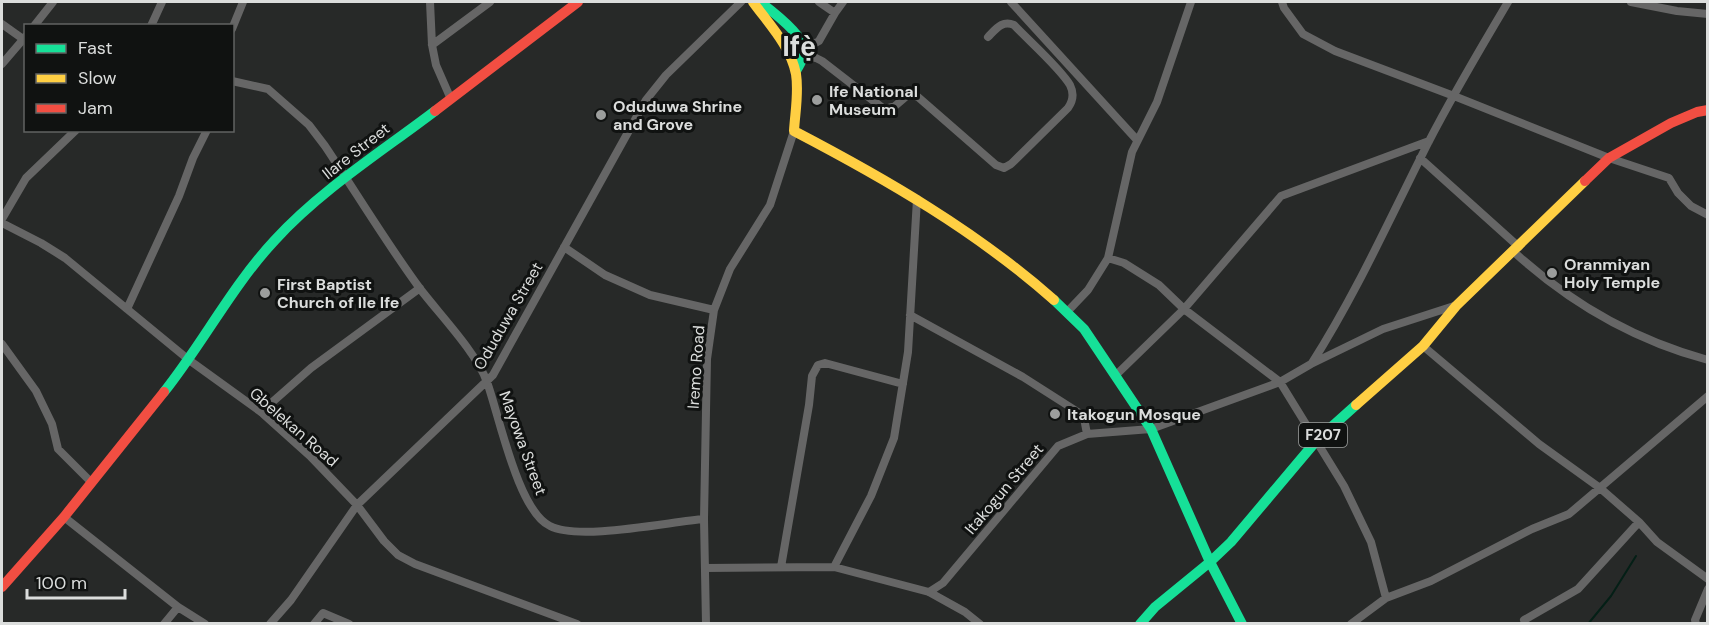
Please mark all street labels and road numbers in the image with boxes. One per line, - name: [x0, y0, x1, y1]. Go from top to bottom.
- street label: Ilare Street: [318, 118, 394, 184]
- street label: Oduduwa Street: [469, 258, 547, 374]
- street label: Iremo Road: [683, 325, 709, 409]
- street label: Gbelekan Road: [245, 383, 343, 471]
- street label: Mayowa Street: [494, 388, 552, 498]
- road number: F207: [1299, 423, 1347, 447]
- street label: Itakogun Street: [960, 439, 1048, 539]

